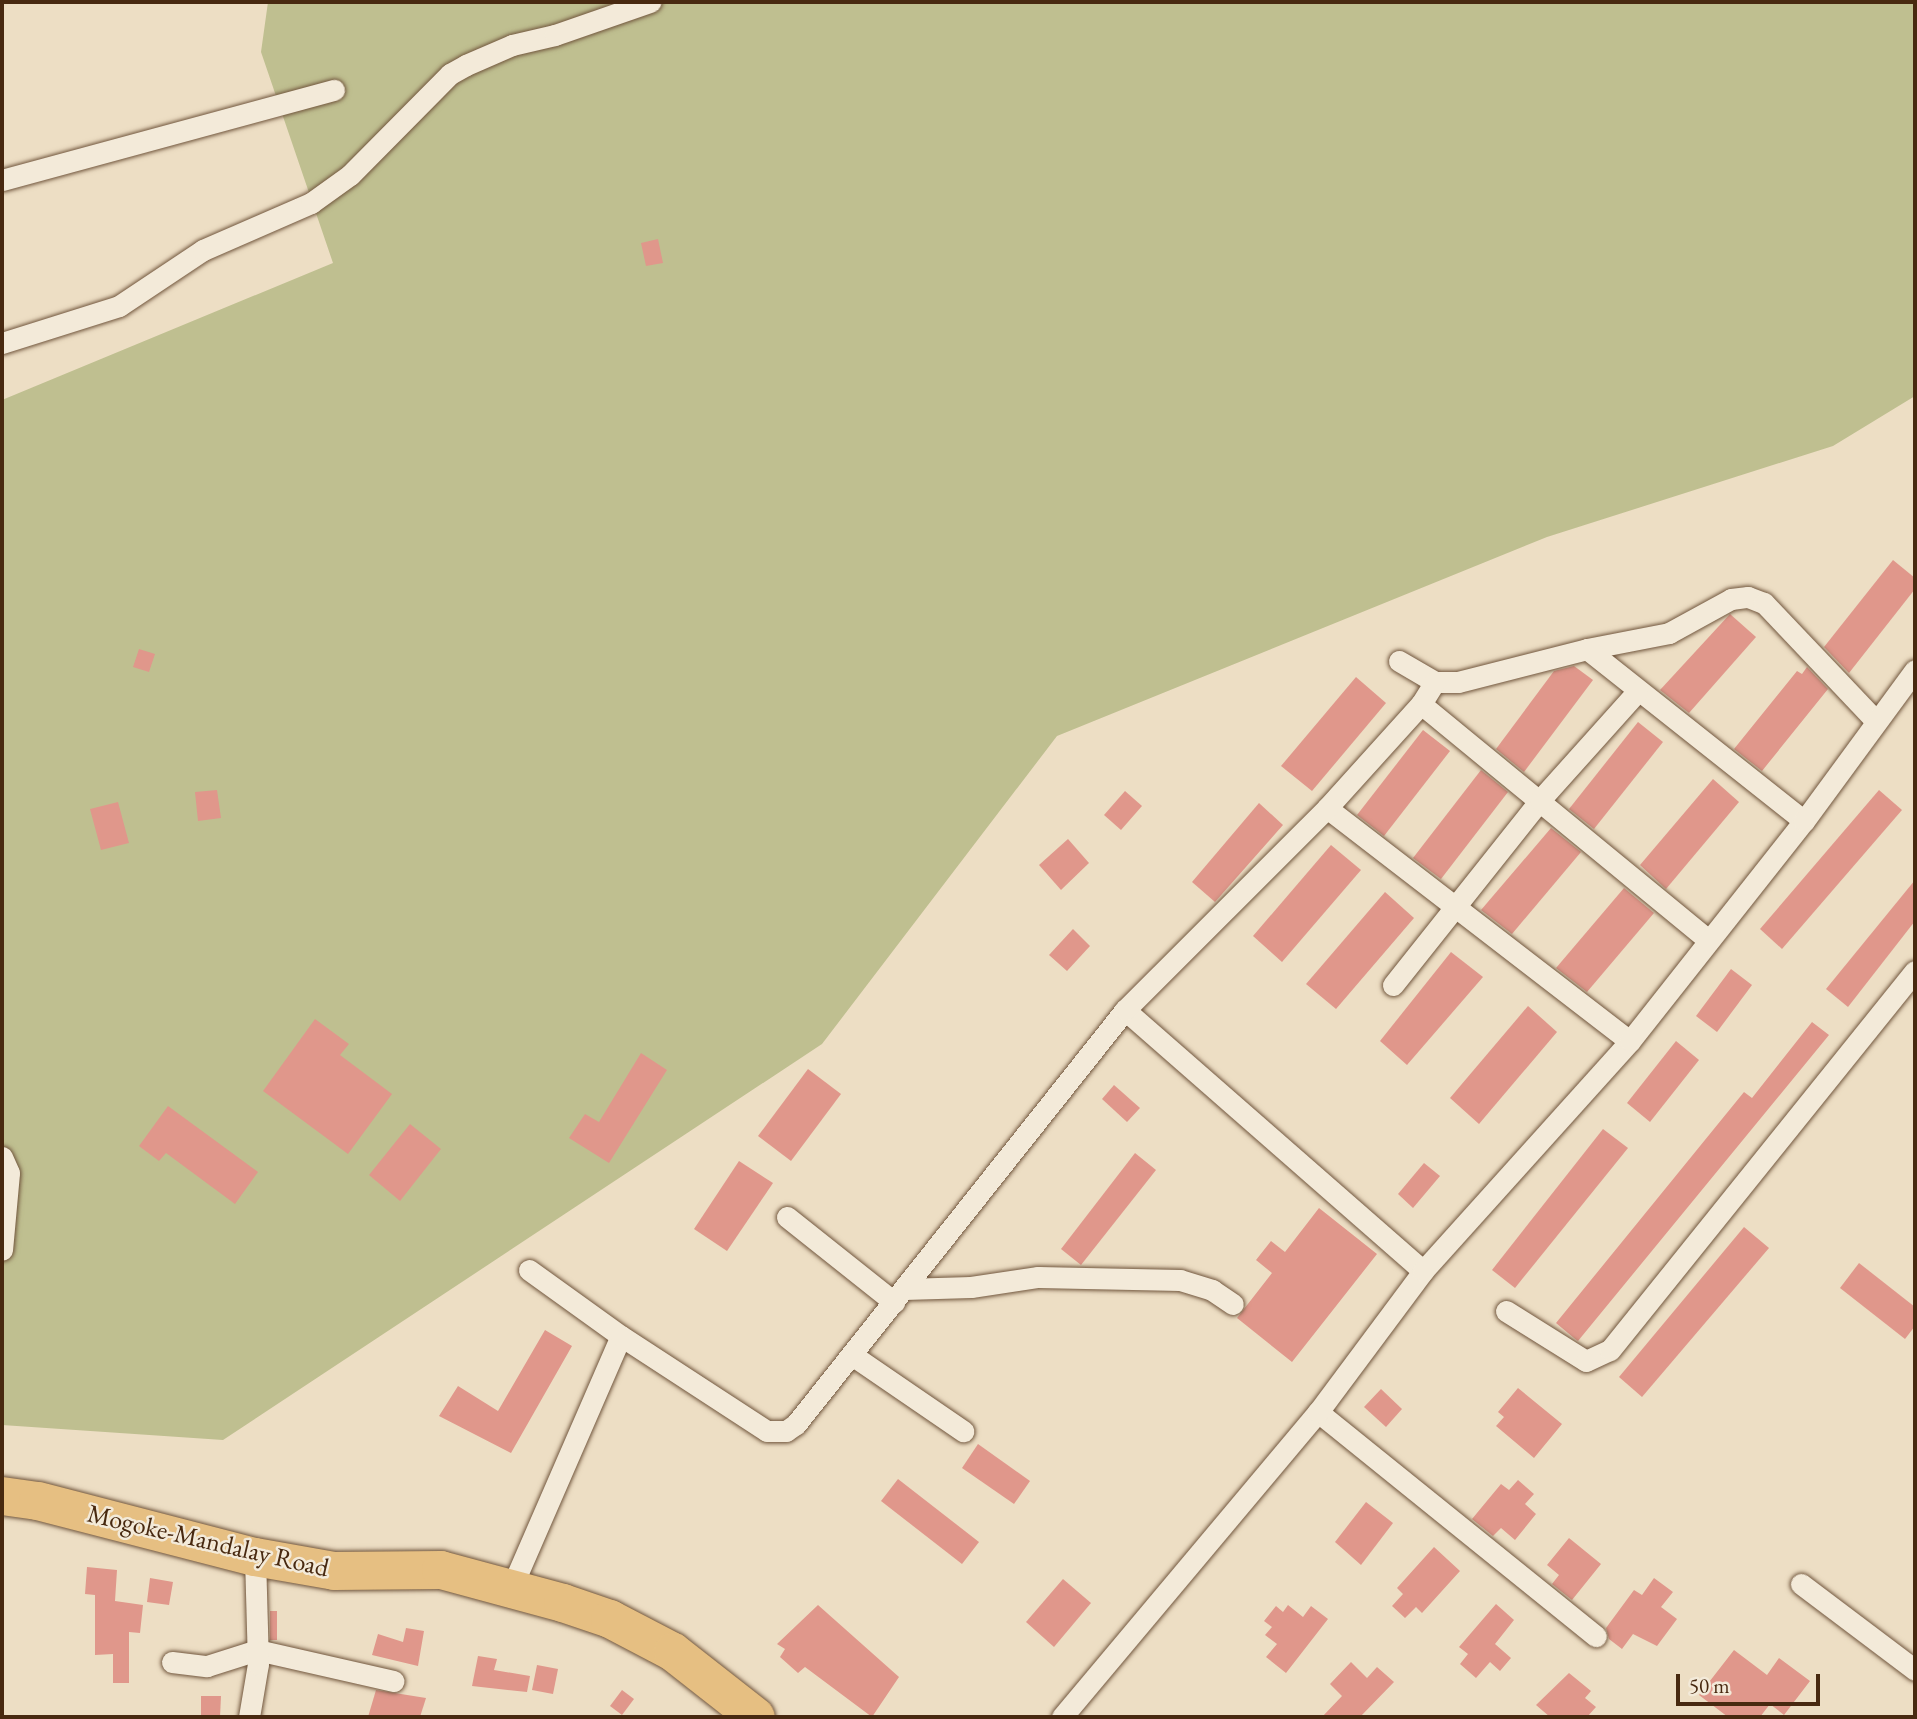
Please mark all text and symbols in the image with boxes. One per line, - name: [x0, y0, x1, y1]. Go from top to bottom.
- street label: Mogoke-Mandalay Road: [84, 1498, 332, 1584]
- scale bar: [1679, 1660, 1822, 1704]
- text: 50 m: [1689, 1672, 1730, 1699]

